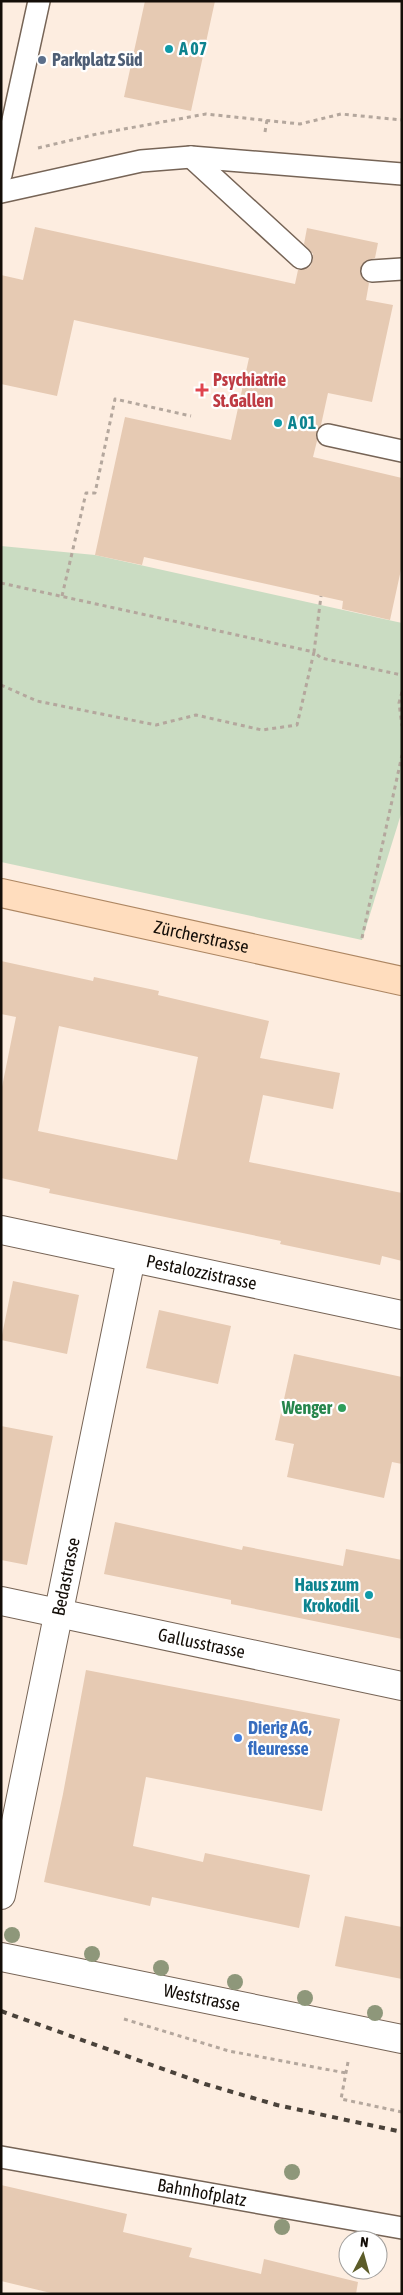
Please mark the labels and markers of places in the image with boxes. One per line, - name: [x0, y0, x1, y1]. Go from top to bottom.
- place label: A 07: [178, 38, 207, 59]
- marker: A 07: [163, 43, 175, 55]
- place label: Parkplatz Süd: [52, 49, 143, 70]
- marker: Parkplatz Süd: [36, 54, 48, 66]
- place label: Psychiatrie St.Gallen: [213, 369, 286, 411]
- marker: Psychiatrie St.Gallen: [195, 383, 209, 397]
- place label: A 01: [287, 412, 316, 433]
- marker: A 01: [272, 417, 284, 429]
- place label: Wenger: [281, 1397, 333, 1418]
- marker: Wenger: [336, 1402, 348, 1414]
- place label: Haus zum Krokodil: [295, 1574, 359, 1616]
- marker: Haus zum Krokodil: [363, 1589, 375, 1601]
- place label: Dierig AG, fleuresse: [247, 1717, 312, 1759]
- marker: Dierig AG, fleuresse: [232, 1732, 244, 1744]

